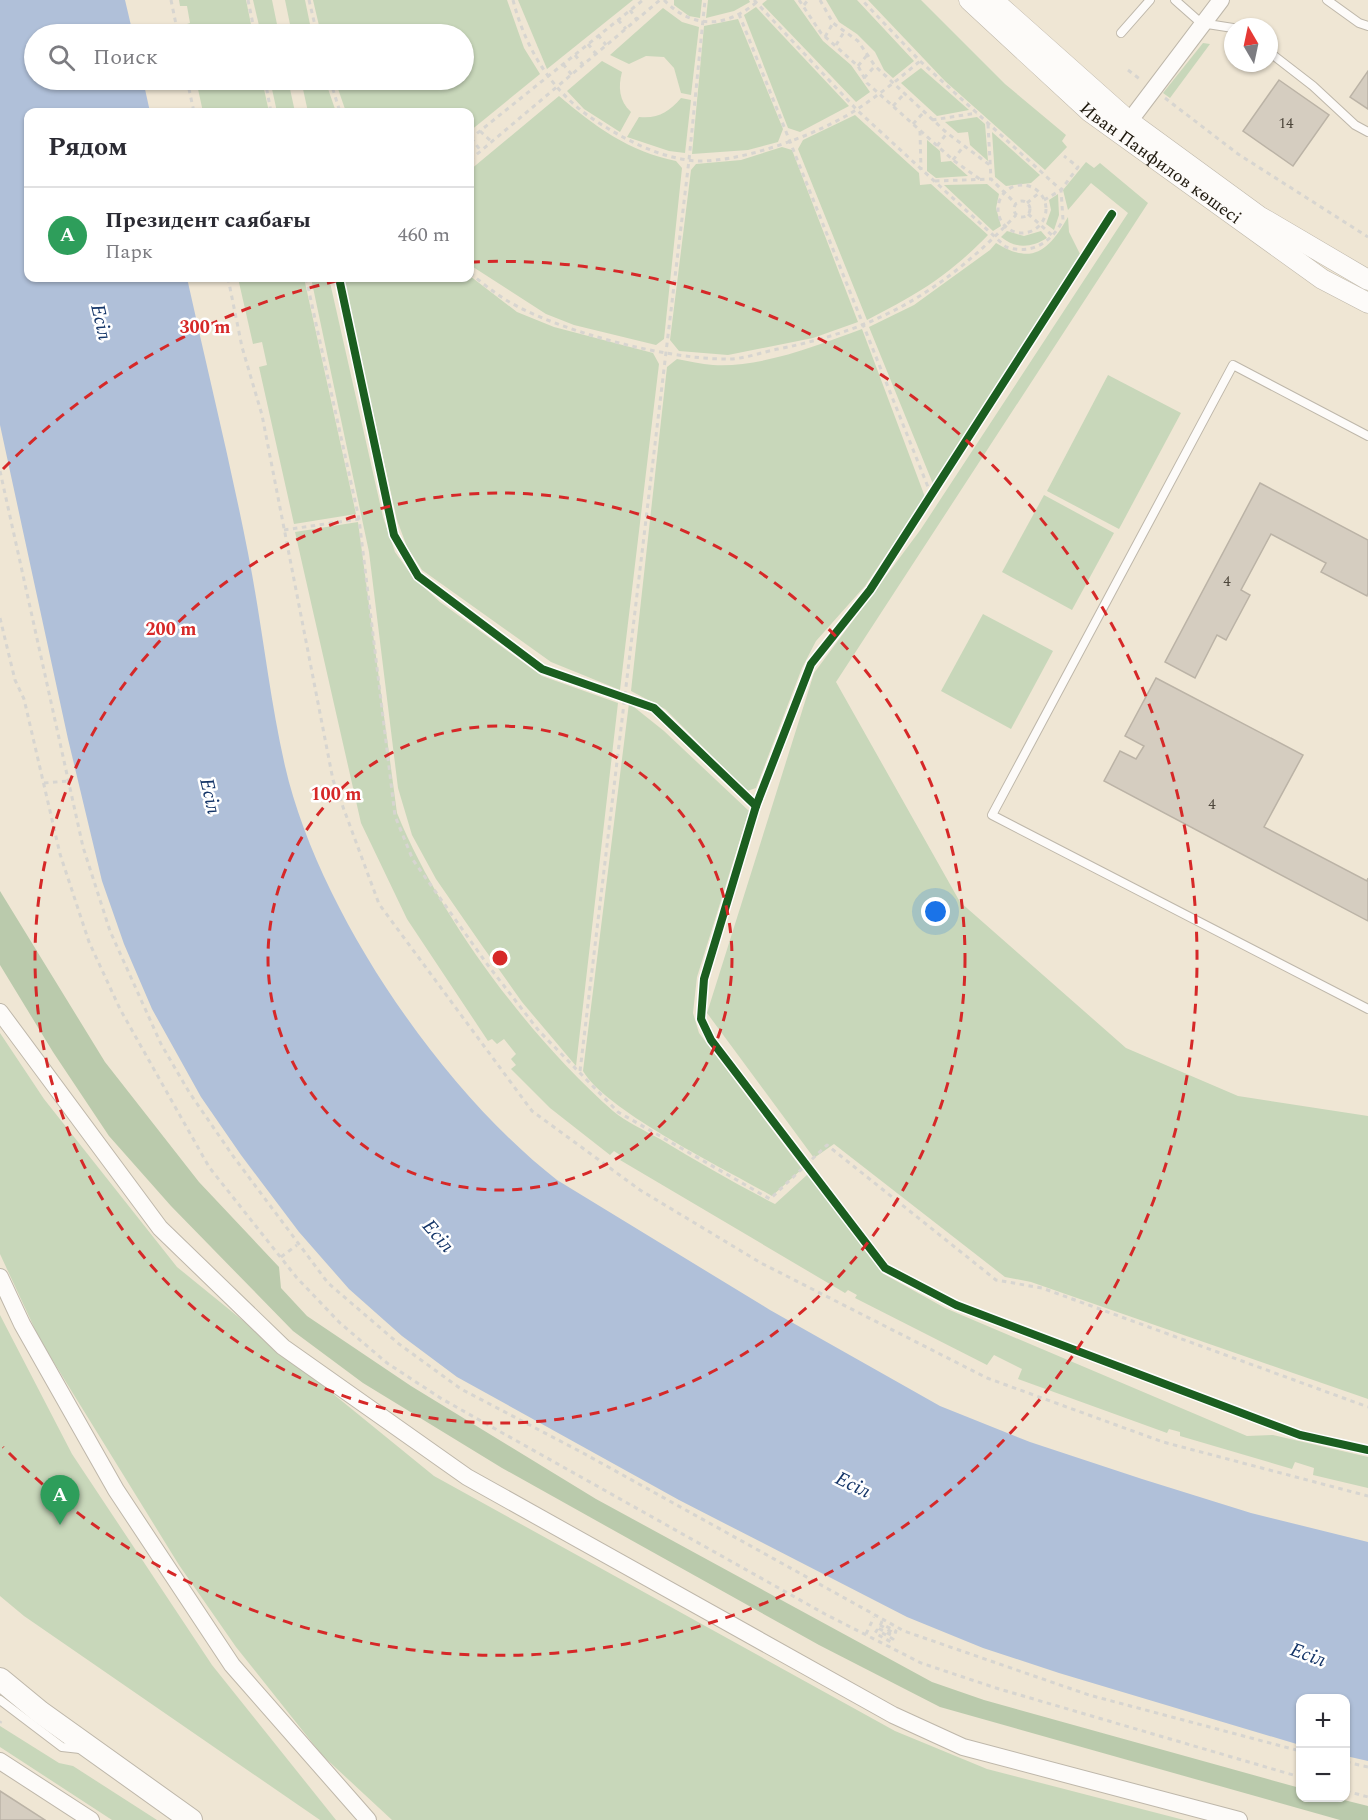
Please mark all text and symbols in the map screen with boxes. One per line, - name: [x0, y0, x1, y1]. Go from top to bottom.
- north arrow: [1224, 18, 1278, 72]
- search box: [24, 24, 474, 90]
- icon: search: [45, 41, 78, 74]
- text: Поиск: [93, 41, 158, 74]
- street label: Иван Панфилов көшесі: [1073, 95, 1248, 231]
- house number: 14: [1278, 112, 1294, 135]
- text: Рядом: [48, 127, 128, 167]
- text: Президент саябағы: [105, 204, 311, 237]
- text: A: [60, 220, 75, 250]
- text: 460 m: [398, 220, 450, 250]
- text: Парк: [105, 237, 153, 267]
- water label: Есіл: [82, 301, 120, 343]
- text: 300 m: [179, 314, 231, 341]
- house number: 4: [1223, 570, 1231, 593]
- text: 200 m: [145, 616, 197, 643]
- water label: Есіл: [191, 775, 229, 817]
- text: 100 m: [310, 781, 362, 808]
- house number: 4: [1208, 793, 1216, 816]
- your location: [921, 897, 950, 926]
- centre of rings: [490, 948, 510, 968]
- water label: Есіл: [415, 1212, 461, 1260]
- water label: Есіл: [830, 1464, 876, 1507]
- pin: A: [40, 1476, 80, 1525]
- water label: Есіл: [1286, 1635, 1330, 1675]
- map controls: [1296, 1694, 1350, 1802]
- button: +: [1296, 1694, 1350, 1748]
- button: −: [1296, 1748, 1350, 1802]

